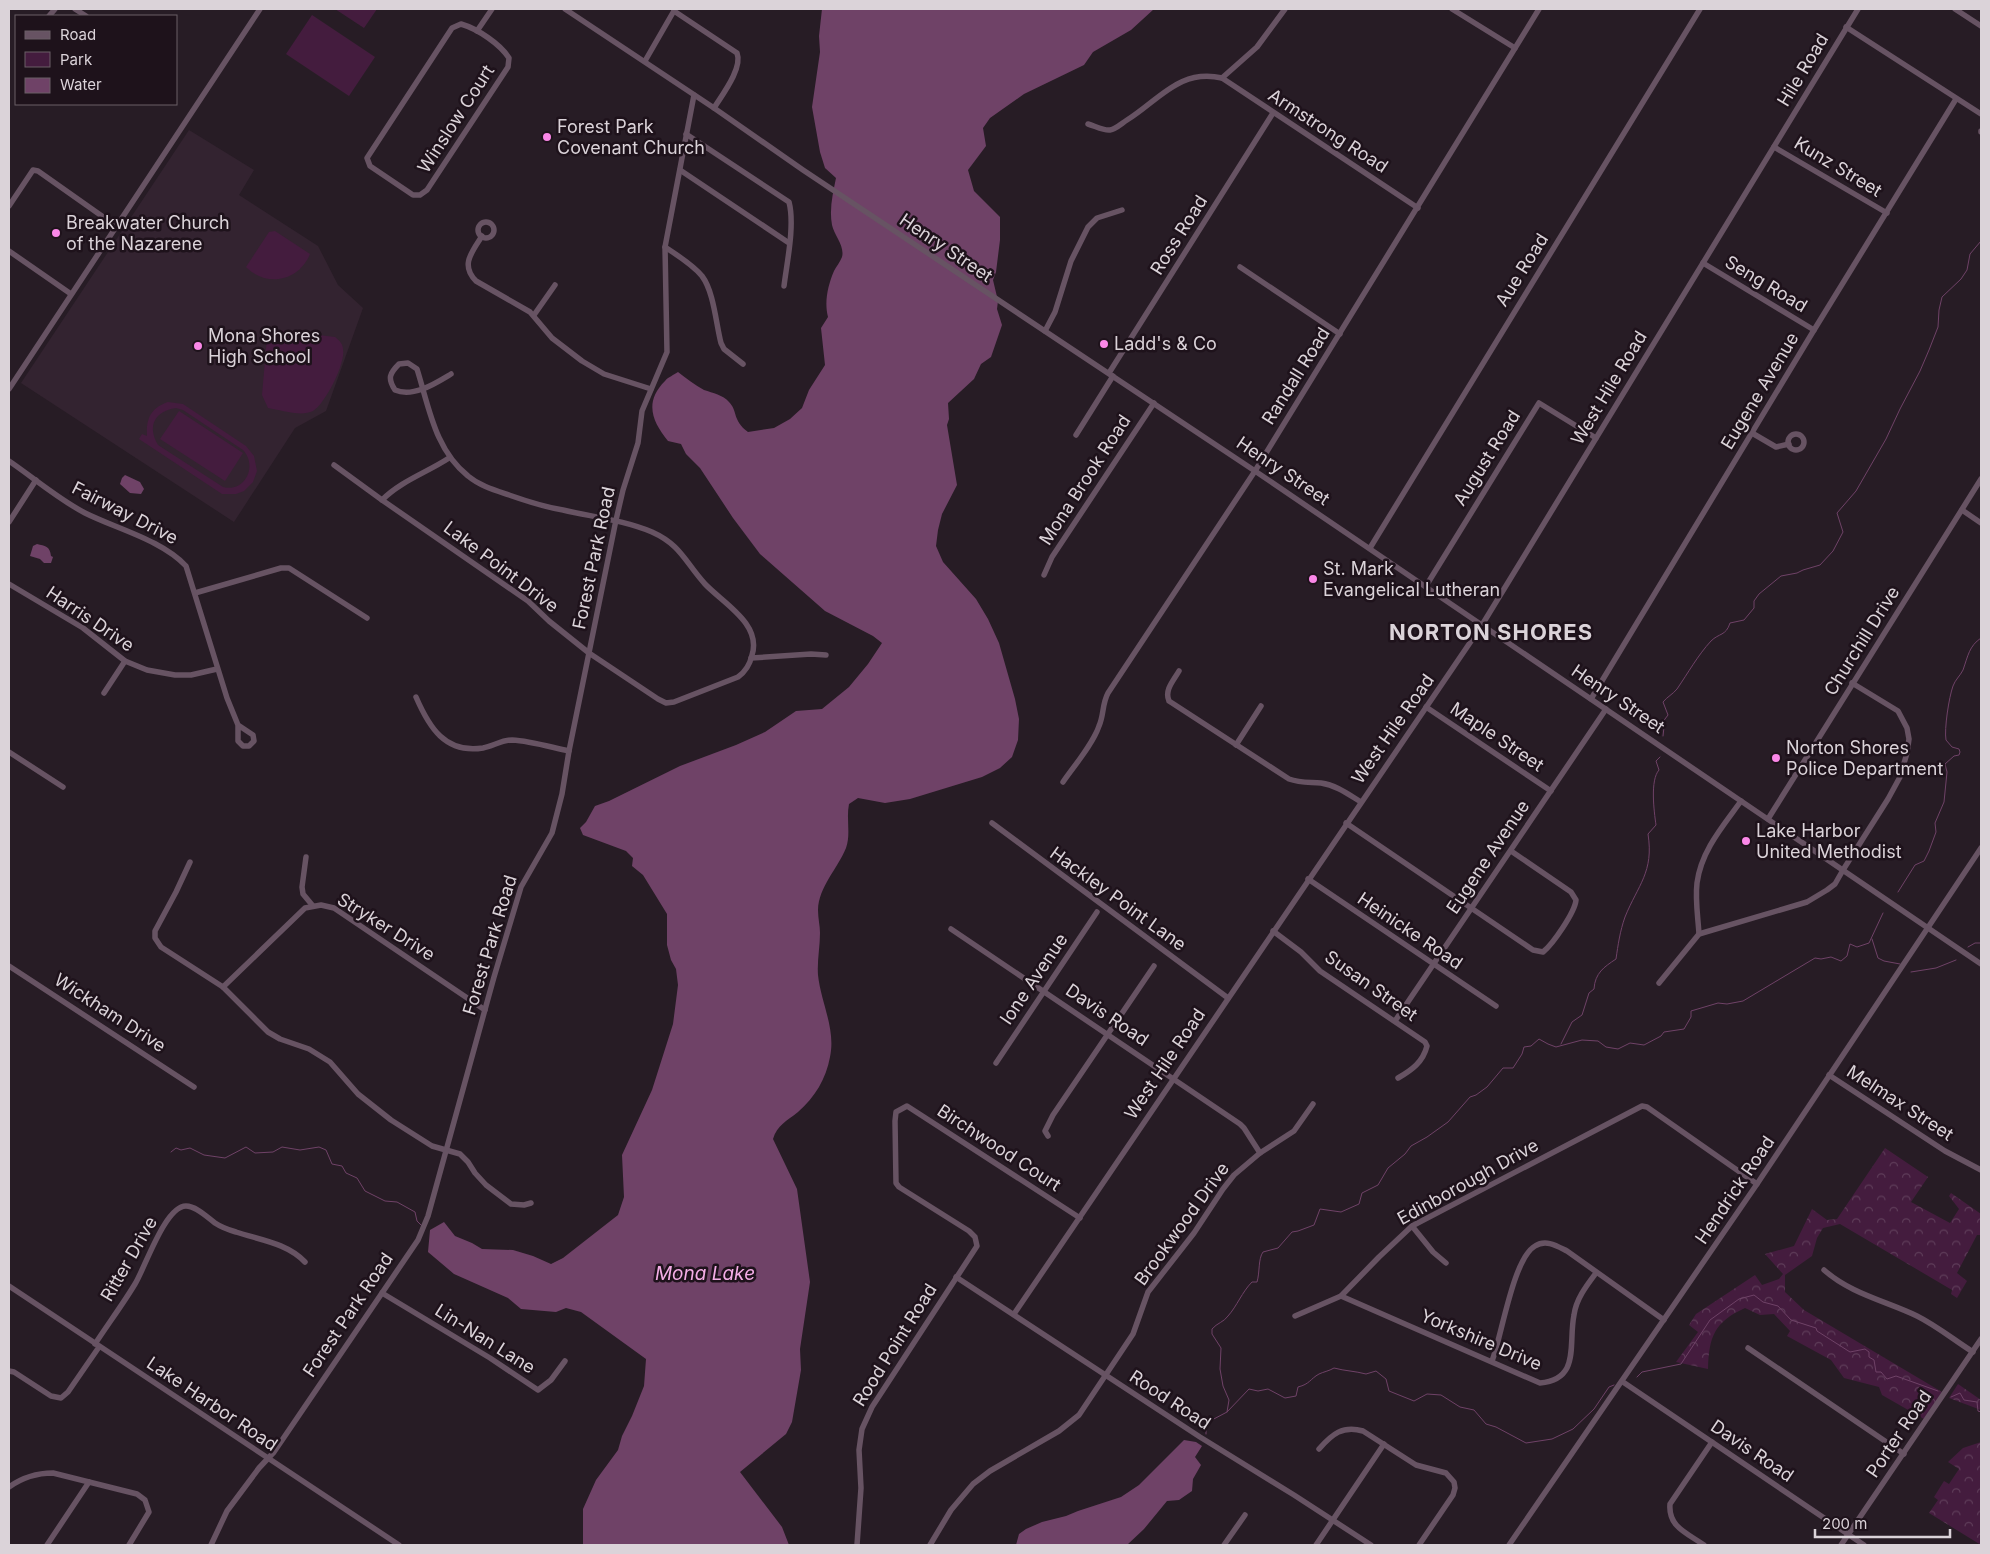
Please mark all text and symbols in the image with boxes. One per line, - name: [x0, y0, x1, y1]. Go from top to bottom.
- legend: [15, 15, 178, 105]
- text: Road: [60, 25, 96, 44]
- street label: Hile Road: [1773, 30, 1832, 110]
- text: Park: [60, 50, 93, 69]
- street label: Winslow Court: [413, 61, 498, 177]
- text: Water: [60, 75, 102, 94]
- street label: Armstrong Road: [1265, 84, 1392, 177]
- place label: Forest Park Covenant Church: [557, 116, 705, 158]
- marker: Forest Park Covenant Church: [541, 131, 553, 143]
- street label: Kunz Street: [1791, 132, 1886, 201]
- street label: Ross Road: [1146, 191, 1211, 278]
- street label: Henry Street: [896, 209, 997, 286]
- place label: Breakwater Church of the Nazarene: [66, 212, 230, 254]
- marker: Breakwater Church of the Nazarene: [50, 227, 62, 239]
- street label: Aue Road: [1491, 229, 1552, 310]
- street label: Seng Road: [1721, 251, 1811, 316]
- street label: Randall Road: [1257, 323, 1334, 428]
- place label: Mona Shores High School: [208, 325, 320, 367]
- street label: West Hile Road: [1566, 327, 1651, 448]
- street label: Eugene Avenue: [1716, 329, 1803, 453]
- place label: Ladd's & Co: [1114, 333, 1217, 354]
- marker: Ladd's & Co: [1098, 338, 1110, 350]
- marker: Mona Shores High School: [192, 340, 204, 352]
- street label: August Road: [1449, 406, 1524, 509]
- street label: Mona Brook Road: [1035, 411, 1135, 549]
- street label: Henry Street: [1233, 432, 1334, 509]
- street label: Fairway Drive: [69, 477, 182, 548]
- street label: Forest Park Road: [568, 485, 619, 631]
- street label: Lake Point Drive: [440, 517, 563, 617]
- place label: St. Mark Evangelical Lutheran: [1323, 558, 1500, 600]
- marker: St. Mark Evangelical Lutheran: [1307, 573, 1319, 585]
- street label: Harris Drive: [42, 582, 138, 656]
- street label: Churchill Drive: [1820, 582, 1904, 699]
- district label: NORTON SHORES: [1389, 619, 1593, 645]
- street label: Henry Street: [1568, 660, 1669, 737]
- street label: West Hile Road: [1347, 670, 1438, 788]
- street label: Maple Street: [1447, 698, 1548, 776]
- place label: Norton Shores Police Department: [1786, 737, 1943, 779]
- marker: Norton Shores Police Department: [1770, 752, 1782, 764]
- street label: Eugene Avenue: [1442, 796, 1533, 917]
- place label: Lake Harbor United Methodist: [1756, 820, 1902, 862]
- marker: Lake Harbor United Methodist: [1740, 835, 1752, 847]
- street label: Hackley Point Lane: [1046, 842, 1190, 955]
- street label: Forest Park Road: [458, 872, 521, 1017]
- street label: Stryker Drive: [334, 888, 439, 965]
- street label: Heinicke Road: [1354, 888, 1467, 973]
- street label: Ione Avenue: [996, 929, 1072, 1028]
- street label: Susan Street: [1321, 946, 1422, 1025]
- street label: Wickham Drive: [51, 969, 170, 1056]
- street label: Davis Road: [1062, 979, 1153, 1050]
- street label: West Hile Road: [1120, 1004, 1209, 1123]
- street label: Melmax Street: [1843, 1060, 1958, 1145]
- street label: Birchwood Court: [934, 1100, 1065, 1195]
- street label: Hendrick Road: [1691, 1132, 1778, 1248]
- street label: Edinborough Drive: [1394, 1134, 1542, 1229]
- street label: Brookwood Drive: [1130, 1158, 1233, 1289]
- street label: Ritter Drive: [96, 1213, 161, 1305]
- street label: Forest Park Road: [298, 1249, 397, 1381]
- water label: Mona Lake: [655, 1262, 755, 1285]
- street label: Rood Point Road: [848, 1280, 941, 1410]
- street label: Lin-Nan Lane: [431, 1299, 539, 1378]
- street label: Yorkshire Drive: [1417, 1305, 1545, 1375]
- street label: Lake Harbor Road: [143, 1352, 282, 1455]
- street label: Rood Road: [1126, 1366, 1215, 1434]
- street label: Porter Road: [1862, 1386, 1935, 1481]
- street label: Davis Road: [1707, 1415, 1798, 1486]
- scale bar: [1815, 1506, 1950, 1538]
- text: 200 m: [1822, 1514, 1867, 1533]

